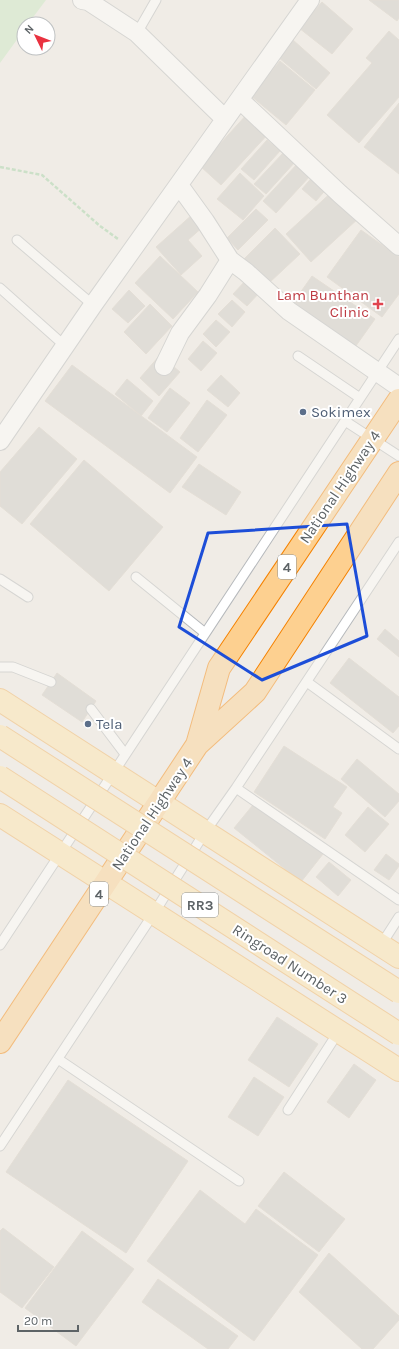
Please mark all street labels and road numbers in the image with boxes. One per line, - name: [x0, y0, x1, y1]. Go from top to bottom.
- street label: National Highway 4: [296, 427, 385, 547]
- road number: 4: [278, 555, 296, 579]
- street label: National Highway 4: [108, 754, 197, 874]
- road number: 4: [90, 882, 108, 906]
- road number: RR3: [182, 893, 218, 917]
- street label: Ringroad Number 3: [229, 920, 351, 1008]

